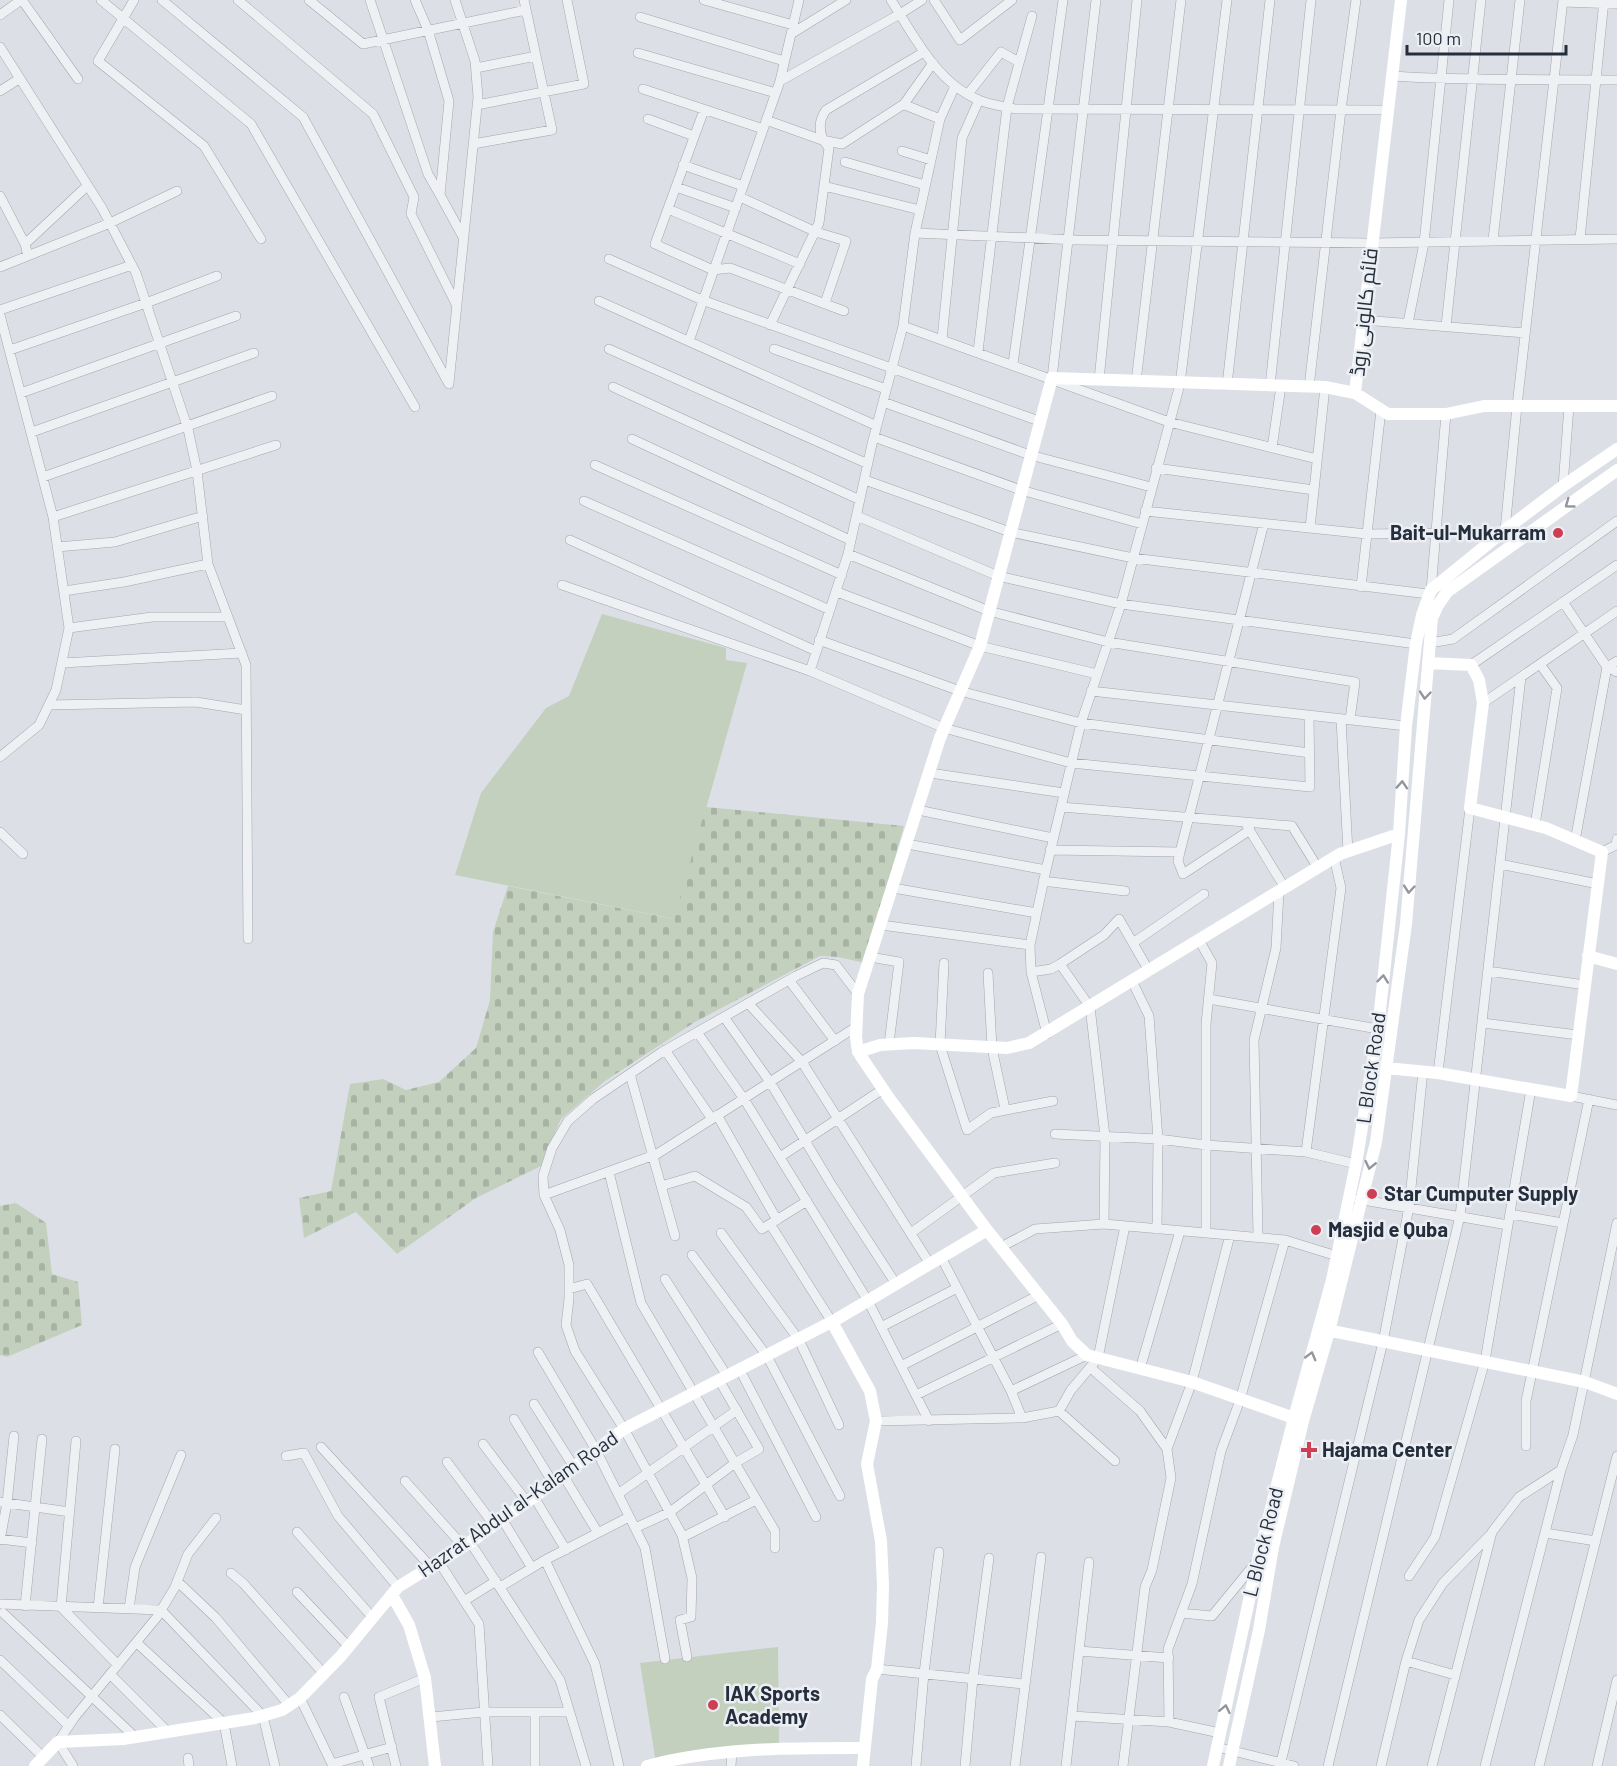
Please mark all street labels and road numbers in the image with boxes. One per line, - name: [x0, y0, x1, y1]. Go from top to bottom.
- street label: قائم کالونی روڈ: [1344, 247, 1385, 378]
- street label: L Block Road: [1350, 1011, 1390, 1125]
- street label: Hazrat Abdul al-Kalam Road: [413, 1425, 622, 1581]
- street label: L Block Road: [1237, 1484, 1287, 1599]

